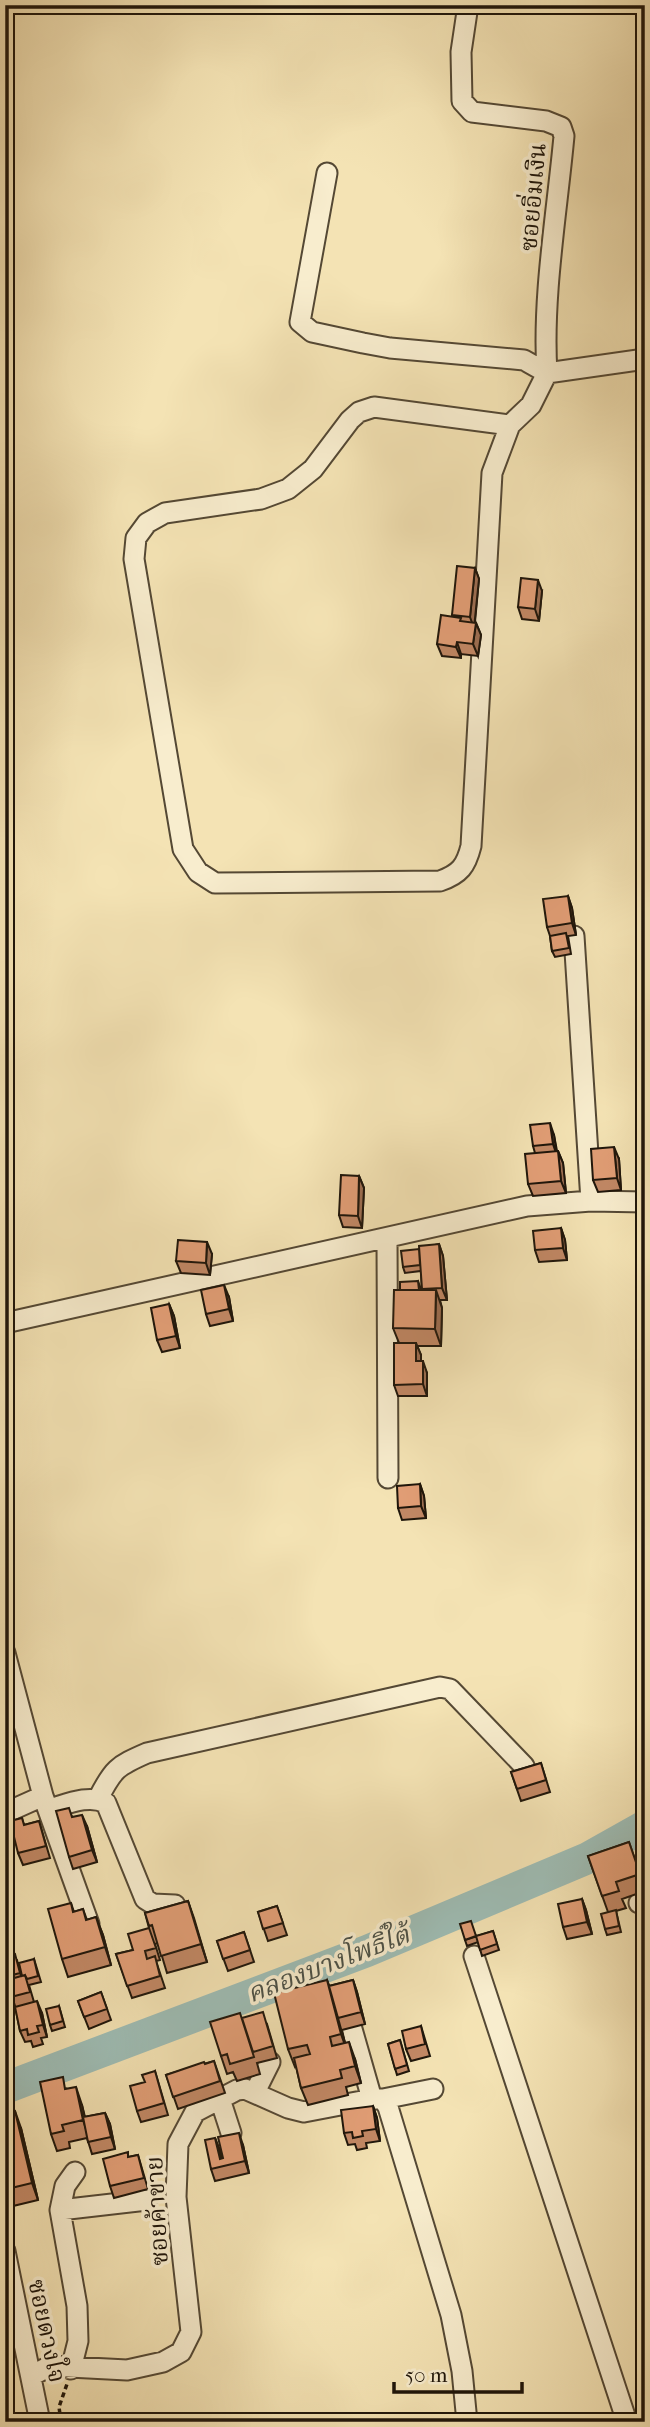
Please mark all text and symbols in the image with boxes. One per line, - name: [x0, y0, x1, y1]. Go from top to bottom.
- street label: ซอยอิ่มเงิน: [511, 141, 552, 252]
- water label: คลองบางโพธิ์ใต้: [241, 1914, 418, 2009]
- street label: ซอยค้าขาย: [140, 2156, 174, 2266]
- street label: ซอยดวงใจ: [22, 2276, 76, 2385]
- scale bar: [394, 2350, 522, 2394]
- text: 50 m: [405, 2363, 448, 2387]

